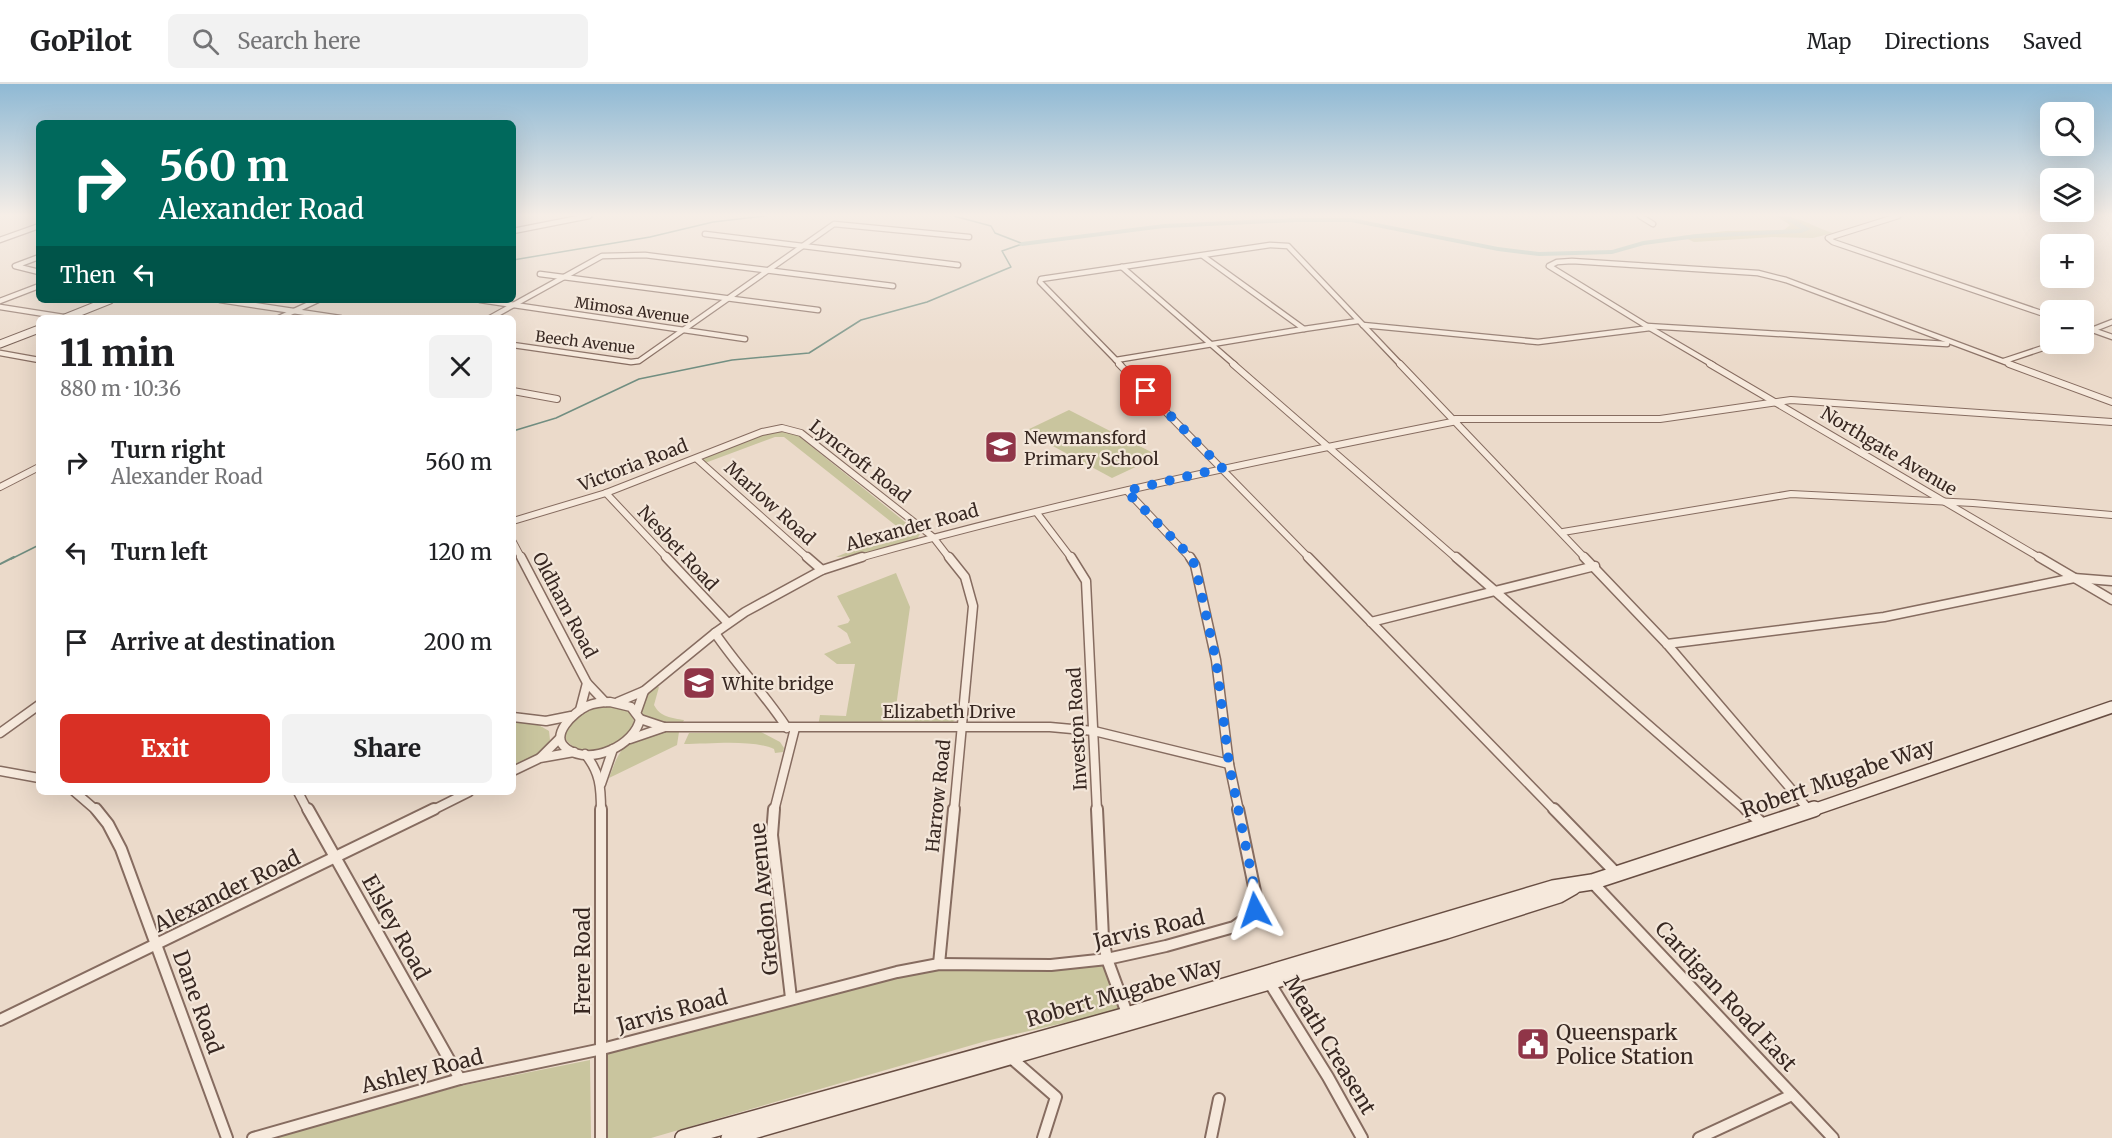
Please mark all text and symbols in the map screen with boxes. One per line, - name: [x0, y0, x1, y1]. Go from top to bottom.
- search box: [168, 14, 588, 68]
- text: GoPilot: [30, 23, 132, 59]
- icon: search: [189, 25, 222, 58]
- text: Search here: [237, 27, 361, 55]
- text: Map: [1807, 28, 1851, 55]
- text: Directions: [1884, 28, 1989, 55]
- text: Saved: [2022, 28, 2082, 55]
- map controls: [2040, 102, 2094, 354]
- button: search: [2040, 102, 2094, 156]
- text: 560 m: [159, 140, 289, 192]
- icon: right: [60, 144, 138, 222]
- button: layers: [2040, 168, 2094, 222]
- text: Alexander Road: [159, 192, 364, 226]
- button: +: [2040, 234, 2094, 288]
- icon: left: [128, 258, 161, 291]
- text: Then: [60, 261, 116, 289]
- street label: Mimosa Avenue: [574, 293, 691, 327]
- button: −: [2040, 300, 2094, 354]
- street label: Beech Avenue: [534, 326, 636, 358]
- text: 11 min: [60, 331, 175, 376]
- button: close: [429, 335, 492, 398]
- pin: [1120, 365, 1171, 416]
- icon: arrive: [1129, 374, 1162, 407]
- text: 880 m · 10:36: [60, 376, 181, 401]
- street label: Northgate Avenue: [1817, 401, 1961, 501]
- street label: Lyncroft Road: [805, 414, 915, 508]
- place label: Newmansford Primary School: [1024, 426, 1159, 470]
- school or university icon: Newmansford Primary School: [983, 429, 1019, 465]
- street label: Victoria Road: [574, 434, 691, 497]
- text: Turn right: [111, 436, 225, 464]
- icon: right: [60, 446, 93, 479]
- text: 560 m: [425, 448, 492, 476]
- street label: Marlow Road: [720, 456, 820, 550]
- text: Alexander Road: [111, 464, 263, 489]
- street label: Alexander Road: [842, 498, 981, 556]
- street label: Nesbet Road: [633, 501, 723, 595]
- icon: left: [60, 536, 93, 569]
- text: Turn left: [111, 538, 208, 566]
- text: 120 m: [428, 538, 492, 566]
- street label: Oldham Road: [527, 548, 603, 662]
- icon: arrive: [60, 626, 93, 659]
- text: Arrive at destination: [111, 628, 335, 656]
- text: 200 m: [424, 628, 492, 656]
- school or university icon: White bridge: [681, 665, 717, 701]
- street label: Investon Road: [1062, 667, 1092, 791]
- place label: White bridge: [721, 672, 834, 695]
- street label: Elizabeth Drive: [882, 700, 1016, 723]
- button: Exit: [60, 714, 270, 783]
- button: Share: [282, 714, 492, 783]
- street label: Robert Mugabe Way: [1738, 732, 1939, 824]
- street label: Harrow Road: [921, 738, 955, 854]
- street label: Gredon Avenue: [744, 822, 784, 976]
- street label: Alexander Road: [149, 844, 305, 939]
- street label: Elsley Road: [356, 870, 436, 984]
- position arrow: [1223, 878, 1287, 942]
- street label: Jarvis Road: [1090, 903, 1208, 955]
- street label: Frere Road: [569, 907, 596, 1015]
- street label: Cardigan Road East: [1649, 915, 1803, 1077]
- street label: Dane Road: [167, 947, 229, 1058]
- street label: Robert Mugabe Way: [1023, 951, 1226, 1033]
- street label: Meath Creasent: [1278, 971, 1382, 1119]
- street label: Jarvis Road: [613, 983, 731, 1039]
- place label: Queenspark Police Station: [1556, 1019, 1694, 1070]
- public building icon: Queenspark Police Station: [1515, 1026, 1551, 1062]
- street label: Ashley Road: [357, 1043, 486, 1099]

